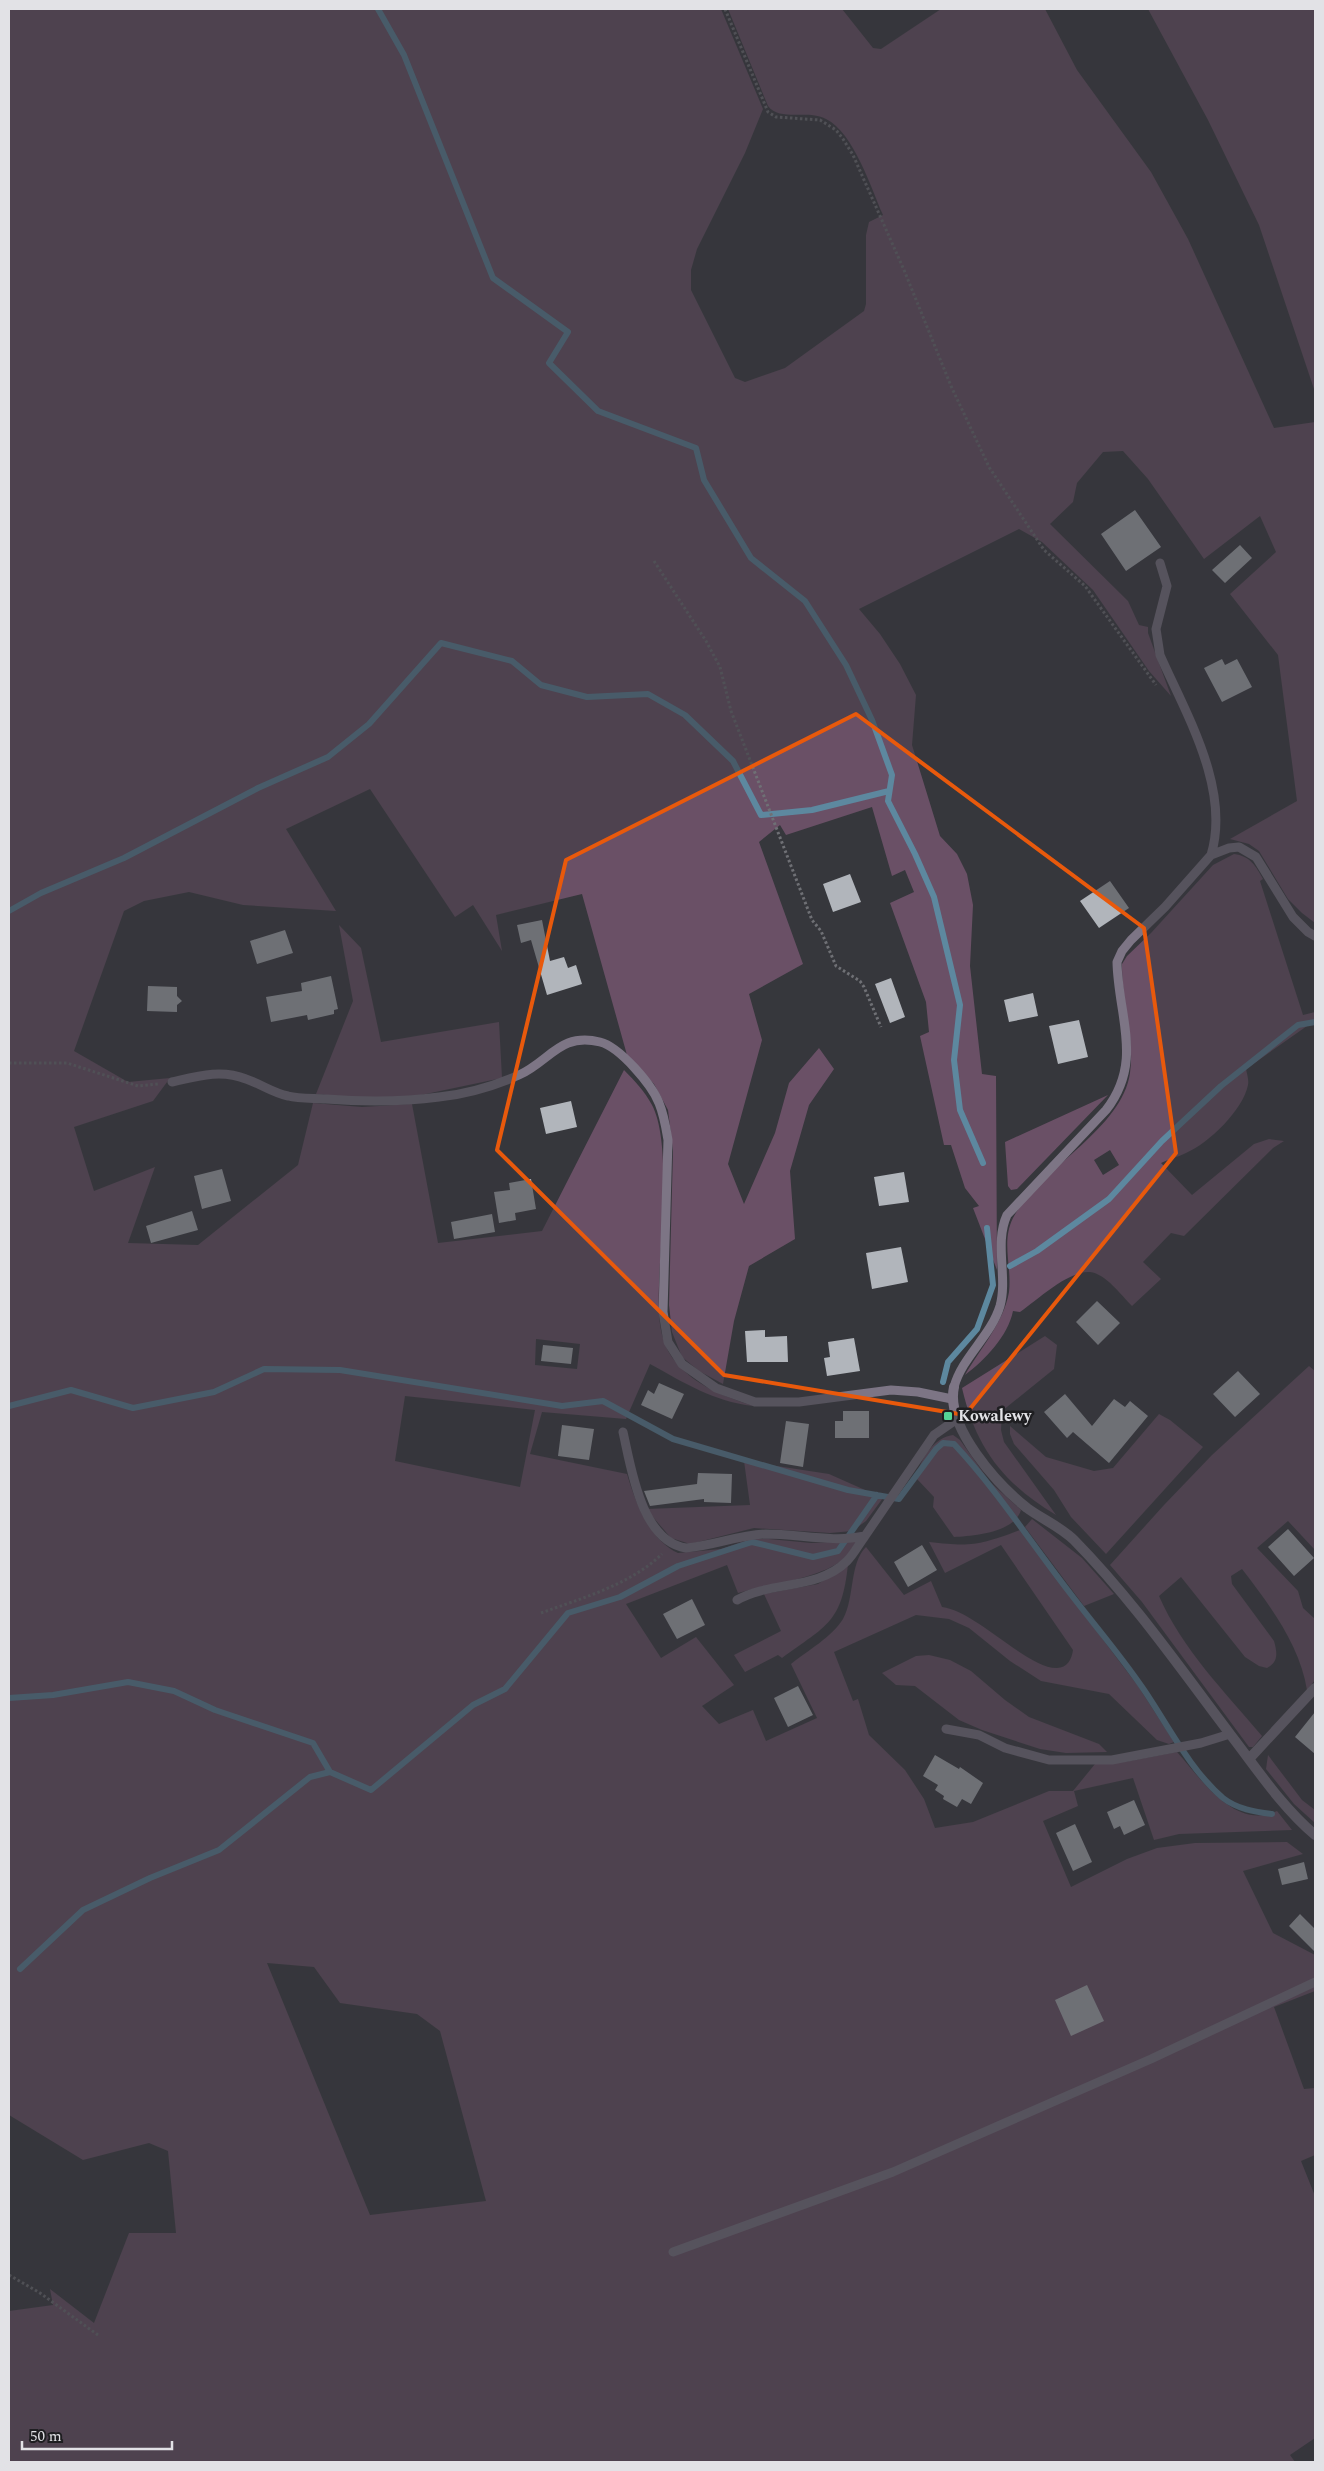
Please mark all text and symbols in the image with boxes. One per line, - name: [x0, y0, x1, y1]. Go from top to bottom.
- place label: Kowalewy: [958, 1404, 1033, 1428]
- marker: Kowalewy: [942, 1410, 954, 1422]
- scale bar: [22, 2418, 172, 2450]
- text: 50 m: [30, 2425, 62, 2448]

